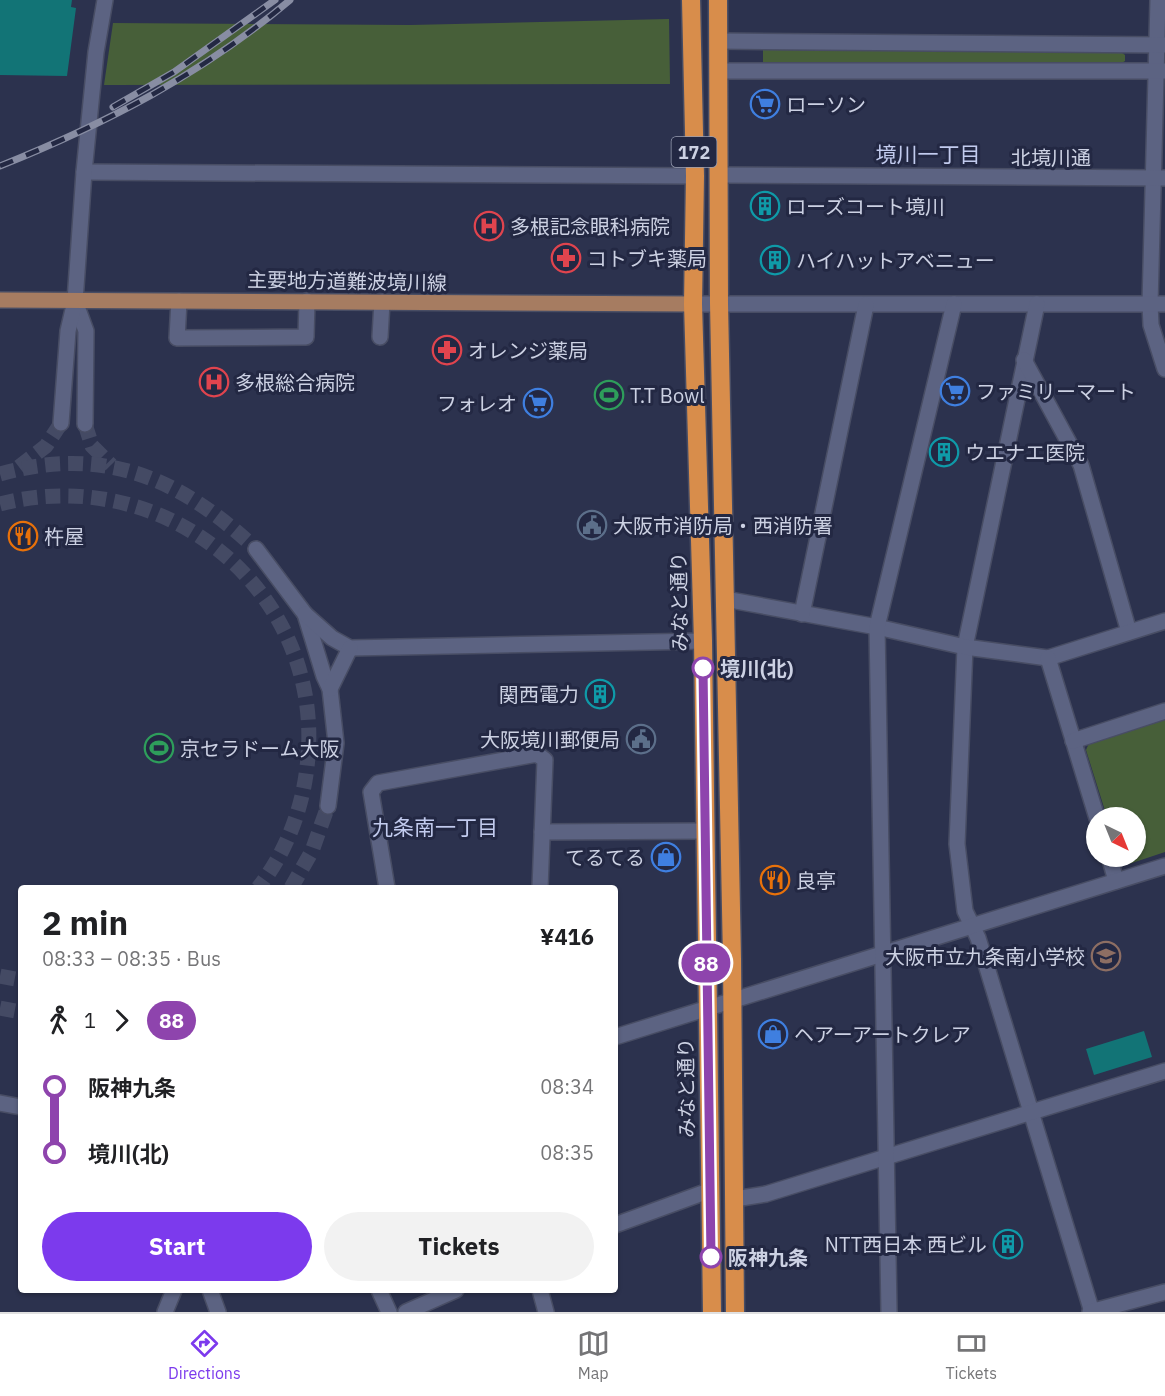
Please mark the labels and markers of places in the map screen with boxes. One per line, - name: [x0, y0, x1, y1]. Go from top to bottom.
- supermarket icon: ローソン: [749, 88, 781, 120]
- place label: ローソン: [786, 91, 866, 118]
- building icon: ローズコート境川: [749, 190, 781, 222]
- place label: ローズコート境川: [786, 193, 945, 220]
- hospital icon: 多根記念眼科病院: [473, 210, 505, 242]
- place label: 多根記念眼科病院: [510, 213, 670, 240]
- pharmacy icon: コトブキ薬局: [550, 242, 582, 274]
- building icon: ハイハットアベニュー: [759, 244, 791, 276]
- place label: コトブキ薬局: [587, 245, 707, 272]
- place label: ハイハットアベニュー: [796, 247, 995, 274]
- pharmacy icon: オレンジ薬局: [431, 334, 463, 366]
- place label: オレンジ薬局: [468, 337, 588, 364]
- hospital icon: 多根総合病院: [198, 366, 230, 398]
- place label: 多根総合病院: [235, 369, 355, 396]
- supermarket icon: ファミリーマート: [939, 375, 971, 407]
- place label: ファミリーマート: [976, 378, 1136, 405]
- sports icon: T.T Bowl: [593, 379, 625, 411]
- place label: T.T Bowl: [630, 382, 705, 409]
- supermarket icon: フォレオ: [522, 387, 554, 419]
- place label: フォレオ: [437, 390, 517, 417]
- building icon: ウエナエ医院: [928, 436, 960, 468]
- place label: ウエナエ医院: [965, 439, 1085, 466]
- public building icon: 大阪市消防局・西消防署: [576, 509, 608, 541]
- place label: 大阪市消防局・西消防署: [613, 512, 833, 539]
- restaurant icon: 杵屋: [7, 520, 39, 552]
- place label: 杵屋: [44, 523, 84, 550]
- place label: 境川(北): [720, 655, 794, 682]
- marker: 境川(北): [692, 657, 714, 679]
- building icon: 関西電力: [584, 678, 616, 710]
- place label: 関西電力: [499, 681, 579, 708]
- public building icon: 大阪境川郵便局: [625, 723, 657, 755]
- place label: 大阪境川郵便局: [480, 726, 620, 753]
- sports icon: 京セラドーム大阪: [143, 732, 175, 764]
- place label: 京セラドーム大阪: [180, 735, 339, 762]
- shop icon: てるてる: [650, 841, 682, 873]
- place label: てるてる: [565, 844, 645, 871]
- restaurant icon: 良亭: [759, 864, 791, 896]
- place label: 良亭: [796, 867, 836, 894]
- school or university icon: 大阪市立九条南小学校: [1090, 940, 1122, 972]
- place label: 大阪市立九条南小学校: [885, 943, 1085, 970]
- shop icon: ヘアーアートクレア: [757, 1018, 789, 1050]
- place label: ヘアーアートクレア: [794, 1021, 971, 1048]
- building icon: NTT西日本 西ビル: [992, 1228, 1024, 1260]
- place label: NTT西日本 西ビル: [825, 1231, 987, 1258]
- place label: 阪神九条: [728, 1244, 808, 1271]
- marker: 阪神九条: [700, 1246, 722, 1268]

